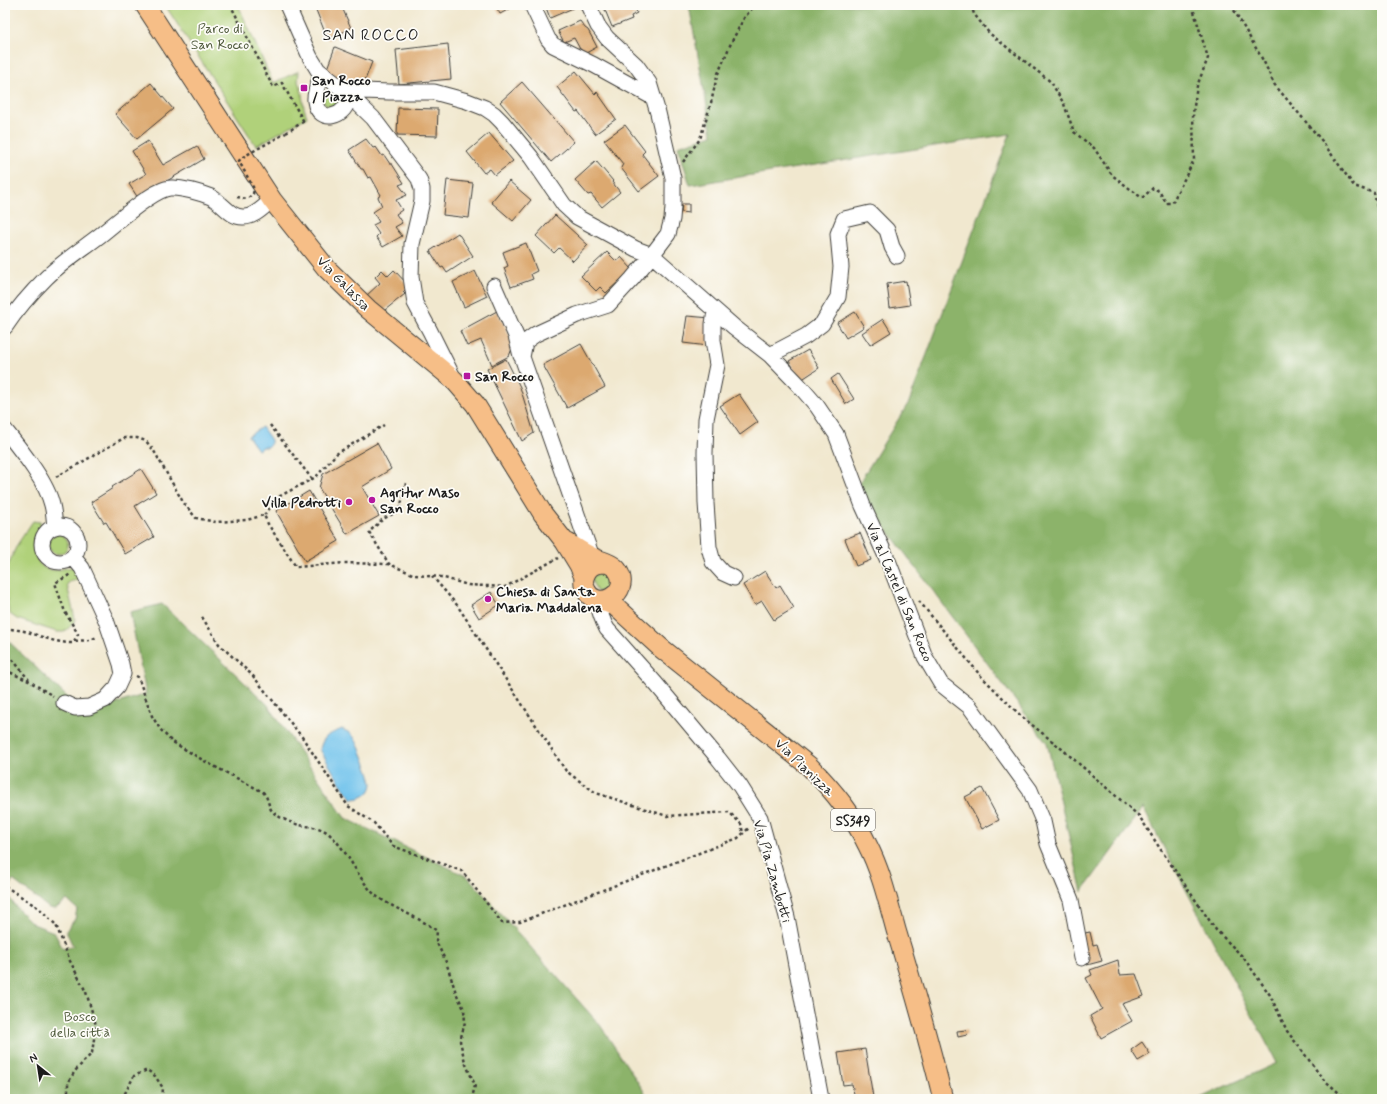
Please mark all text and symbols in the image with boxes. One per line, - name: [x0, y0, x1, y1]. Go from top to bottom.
- park label: Parco di San Rocco: [191, 20, 249, 54]
- district label: SAN ROCCO: [323, 25, 419, 46]
- place label: San Rocco / Piazza: [312, 72, 371, 106]
- marker: San Rocco / Piazza: [299, 83, 309, 93]
- street label: Via Galassa: [313, 252, 374, 315]
- place label: San Rocco: [475, 368, 534, 386]
- marker: San Rocco: [462, 371, 472, 381]
- place label: Agritur Maso San Rocco: [380, 484, 460, 518]
- place label: Villa Pedrotti: [262, 494, 341, 512]
- marker: Agritur Maso San Rocco: [367, 495, 377, 505]
- marker: Villa Pedrotti: [344, 497, 354, 507]
- street label: Via al Castel di San Rocco: [862, 520, 937, 665]
- place label: Chiesa di Santa Maria Maddalena: [496, 583, 603, 617]
- marker: Chiesa di Santa Maria Maddalena: [483, 594, 493, 604]
- street label: Via Pianizza: [771, 735, 838, 801]
- road number: SS349: [831, 809, 875, 831]
- street label: Via Pia Zambotti: [749, 818, 795, 925]
- park label: Bosco della città: [50, 1008, 110, 1042]
- north arrow: [18, 1046, 58, 1086]
- text: N: [27, 1050, 40, 1066]

